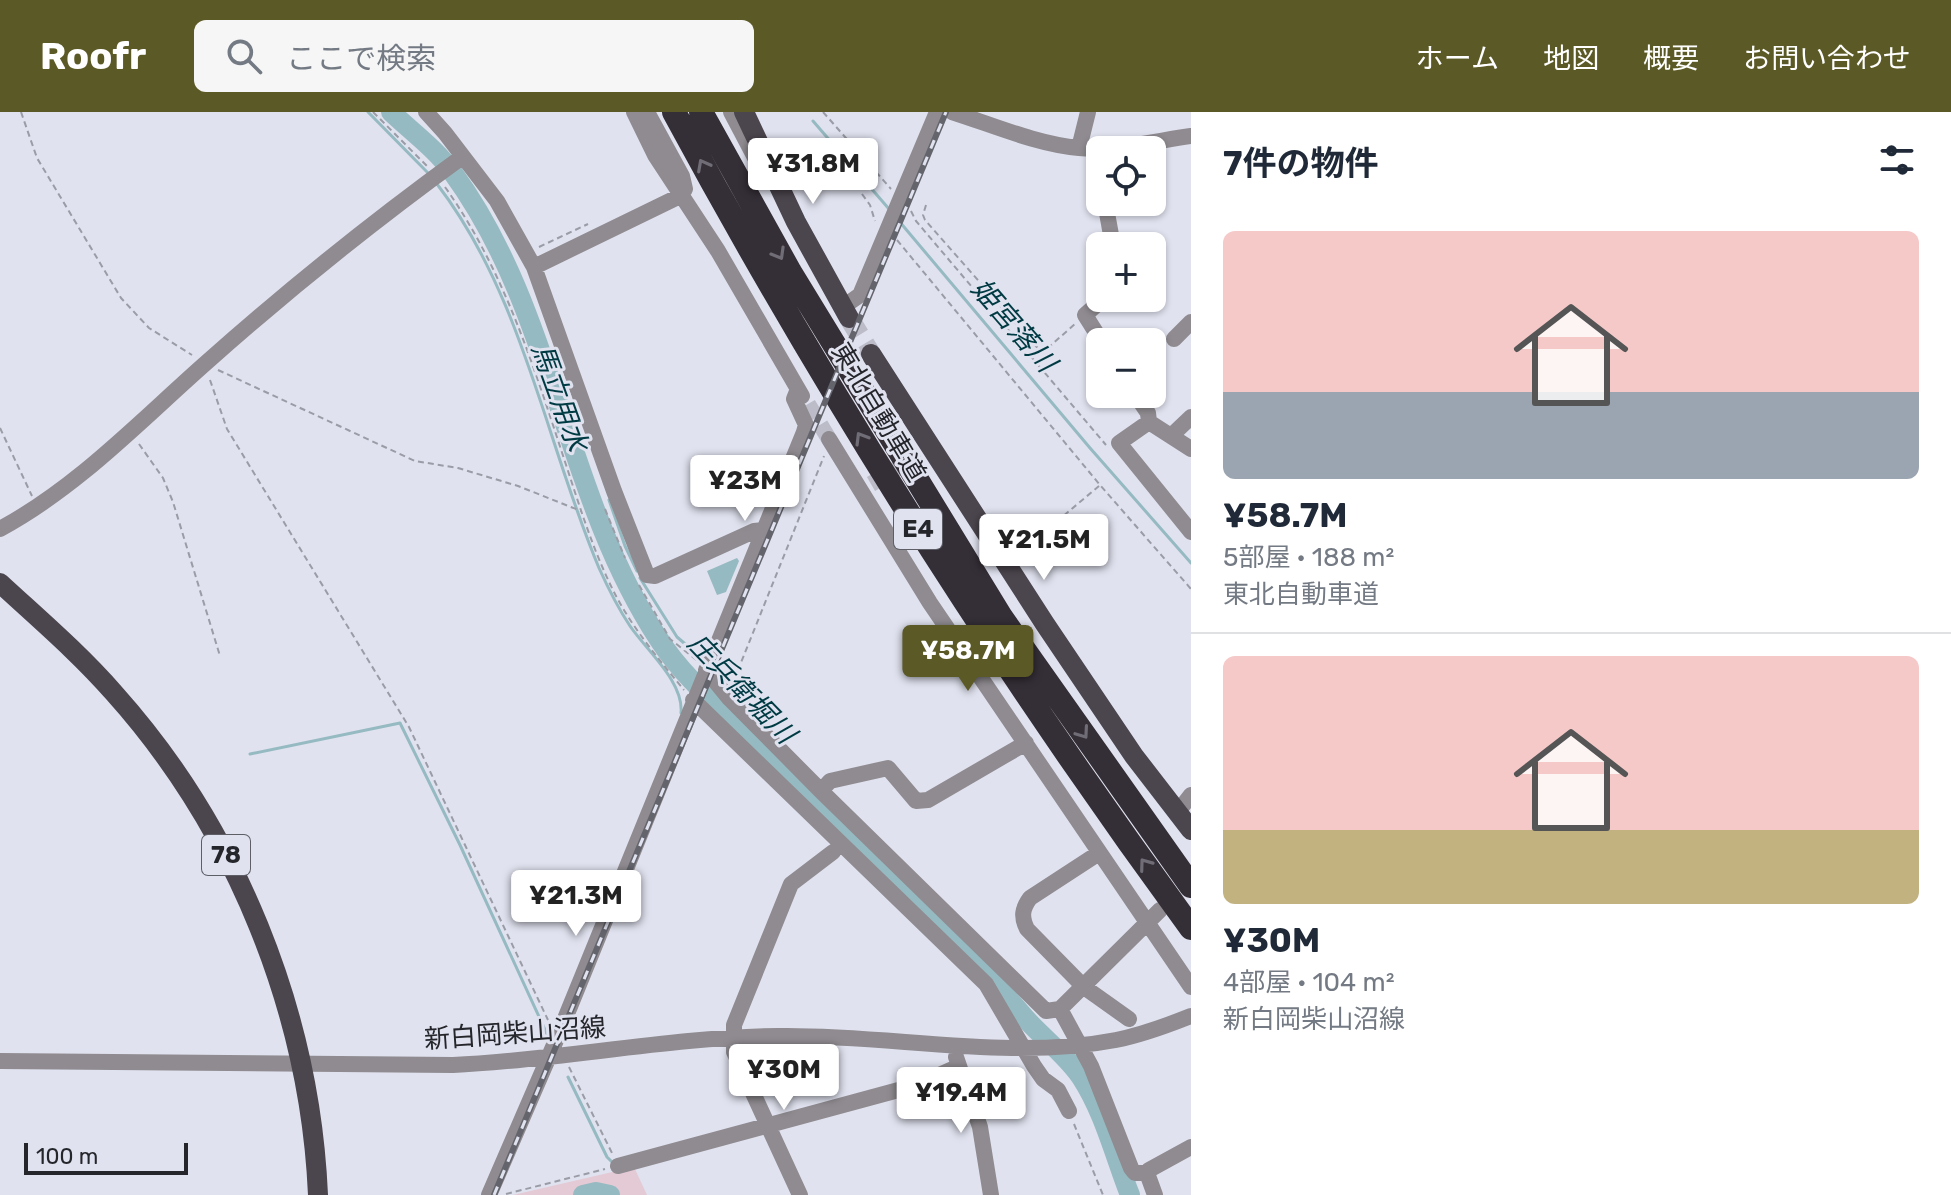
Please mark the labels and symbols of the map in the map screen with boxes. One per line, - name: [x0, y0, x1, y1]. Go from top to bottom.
- pin: ¥31.8M: [748, 138, 878, 206]
- one-way arrow: [697, 159, 712, 174]
- one-way arrow: [769, 245, 785, 260]
- water label: 姫宮落川: [964, 272, 1065, 381]
- street label: 東北自動車道: [825, 337, 932, 487]
- water label: 馬立用水: [525, 339, 595, 458]
- one-way arrow: [856, 432, 871, 447]
- pin: ¥23M: [698, 455, 792, 523]
- road number: E4: [894, 509, 942, 549]
- pin: ¥21.5M: [979, 514, 1109, 582]
- pin: ¥58.7M: [903, 625, 1033, 693]
- water label: 庄兵衛堀川: [681, 627, 804, 752]
- one-way arrow: [1073, 725, 1088, 739]
- road number: 78: [202, 835, 250, 875]
- one-way arrow: [1140, 859, 1155, 873]
- pin: ¥21.3M: [511, 870, 641, 938]
- street label: 新白岡柴山沼線: [423, 1012, 607, 1055]
- pin: ¥30M: [737, 1044, 831, 1112]
- pin: ¥19.4M: [896, 1067, 1026, 1135]
- scale bar: [24, 1139, 188, 1175]

